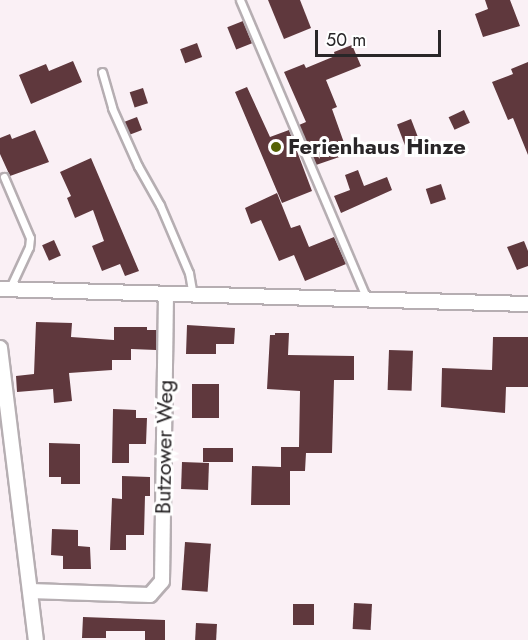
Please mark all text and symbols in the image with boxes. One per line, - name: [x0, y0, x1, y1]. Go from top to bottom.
- scale bar: [318, 18, 444, 56]
- text: 50 m: [326, 27, 366, 53]
- place label: Ferienhaus Hinze: [288, 134, 466, 160]
- marker: Ferienhaus Hinze: [269, 140, 283, 154]
- street label: Butzower Weg: [150, 379, 178, 515]

